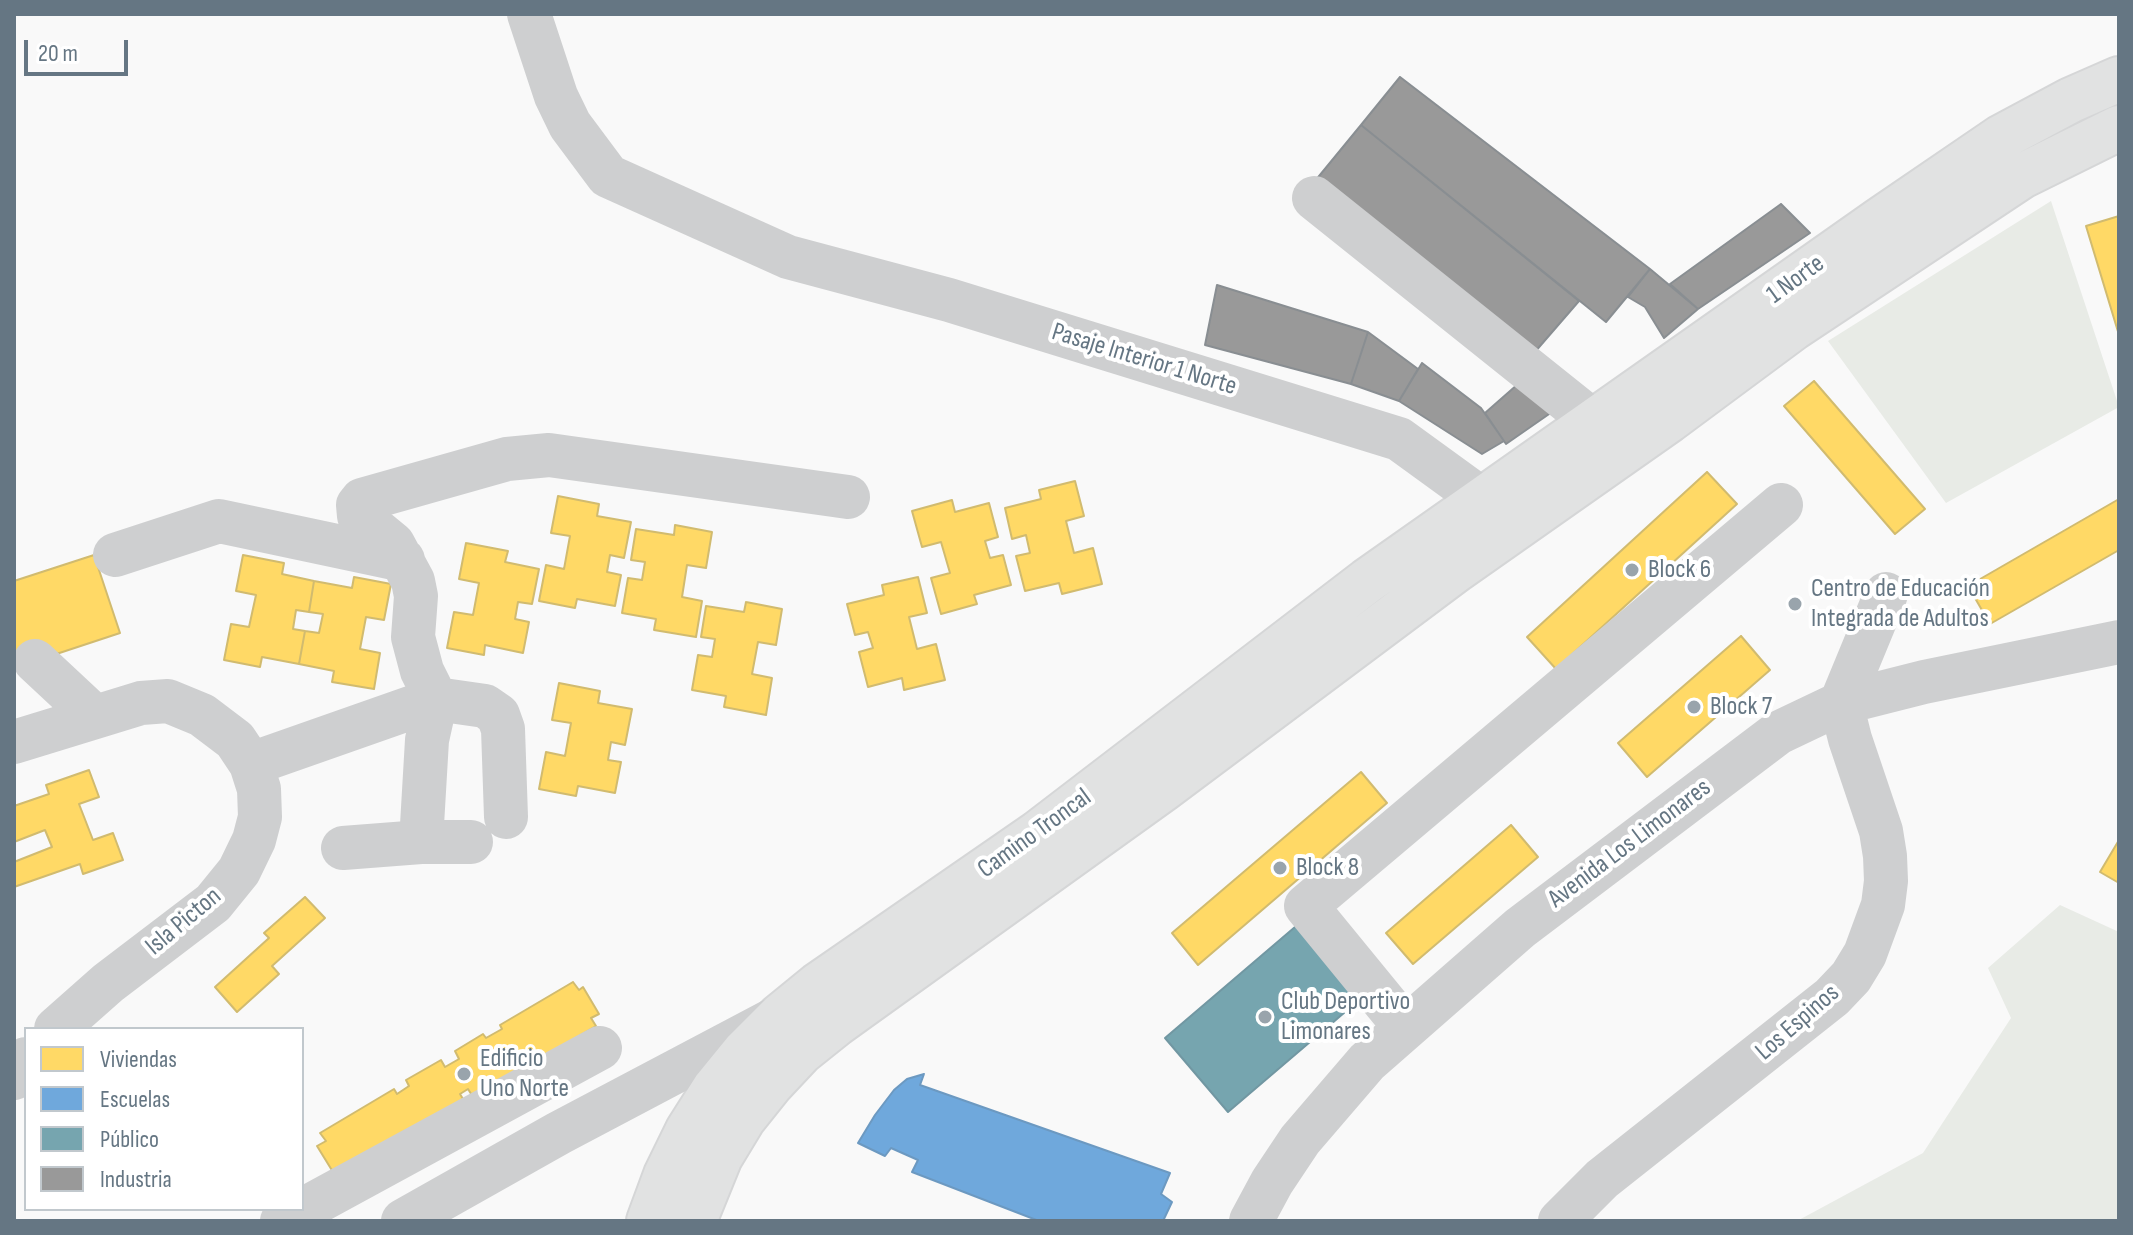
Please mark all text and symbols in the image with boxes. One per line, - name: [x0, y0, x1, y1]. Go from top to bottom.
- scale bar: [28, 24, 132, 74]
- text: 20 m: [38, 39, 78, 68]
- street label: 1 Norte: [1761, 249, 1831, 311]
- street label: Pasaje Interior 1 Norte: [1048, 317, 1240, 403]
- place label: Block 6: [1648, 554, 1711, 586]
- marker: Block 6: [1623, 561, 1641, 579]
- place label: Centro de Educación Integrada de Adultos: [1811, 573, 1990, 634]
- marker: Centro de Educación Integrada de Adultos: [1786, 595, 1804, 613]
- place label: Block 7: [1710, 691, 1772, 723]
- marker: Block 7: [1685, 698, 1703, 716]
- street label: Avenida Los Limonares: [1543, 773, 1717, 915]
- street label: Camino Troncal: [972, 783, 1098, 885]
- place label: Block 8: [1296, 852, 1359, 884]
- marker: Block 8: [1271, 859, 1289, 877]
- street label: Isla Picton: [140, 881, 228, 963]
- street label: Los Espinos: [1750, 978, 1846, 1068]
- place label: Club Deportivo Limonares: [1281, 986, 1410, 1048]
- marker: Club Deportivo Limonares: [1256, 1008, 1274, 1026]
- legend: [24, 1027, 304, 1211]
- place label: Edificio Uno Norte: [480, 1043, 569, 1104]
- text: Viviendas: [100, 1045, 177, 1074]
- marker: Edificio Uno Norte: [455, 1065, 473, 1083]
- text: Escuelas: [100, 1085, 170, 1114]
- text: Público: [100, 1125, 159, 1154]
- text: Industria: [100, 1165, 172, 1194]

